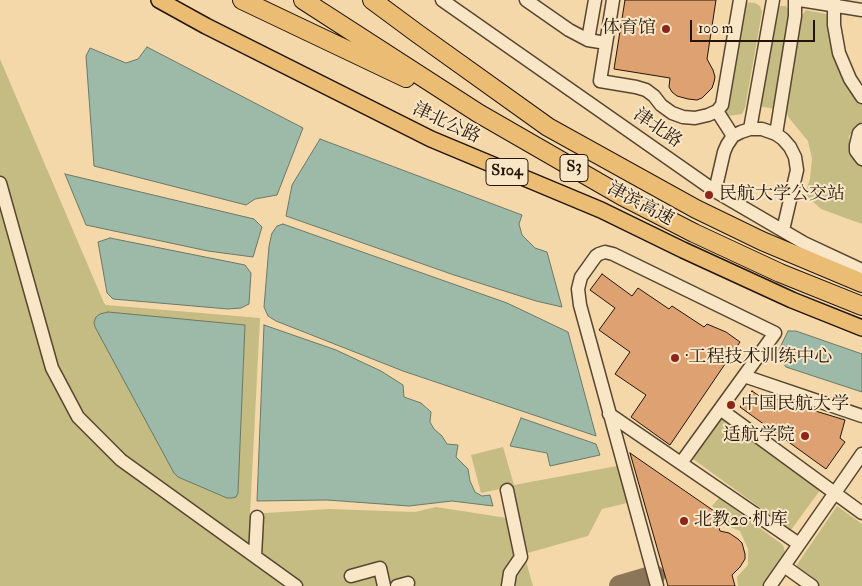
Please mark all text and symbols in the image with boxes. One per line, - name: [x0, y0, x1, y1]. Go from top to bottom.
- scale bar: [692, 10, 817, 42]
- place label: 体育馆: [602, 18, 656, 40]
- text: 100 m: [698, 19, 733, 38]
- marker: 体育馆: [660, 23, 672, 35]
- street label: 津北公路: [409, 99, 483, 149]
- street label: 津北路: [629, 105, 685, 153]
- road number: S3: [560, 154, 588, 182]
- road number: S104: [486, 158, 528, 186]
- street label: 津滨高速: [603, 179, 677, 231]
- place label: 民航大学公交站: [719, 184, 845, 206]
- marker: 民航大学公交站: [703, 189, 715, 201]
- place label: ·工程技术训练中心: [685, 347, 833, 369]
- marker: ·工程技术训练中心: [669, 352, 681, 364]
- place label: 中国民航大学: [741, 394, 849, 416]
- marker: 中国民航大学: [725, 399, 737, 411]
- place label: 适航学院: [723, 425, 795, 447]
- marker: 适航学院: [799, 430, 811, 442]
- place label: 北教20·机库: [694, 510, 788, 532]
- marker: 北教20·机库: [678, 515, 690, 527]

